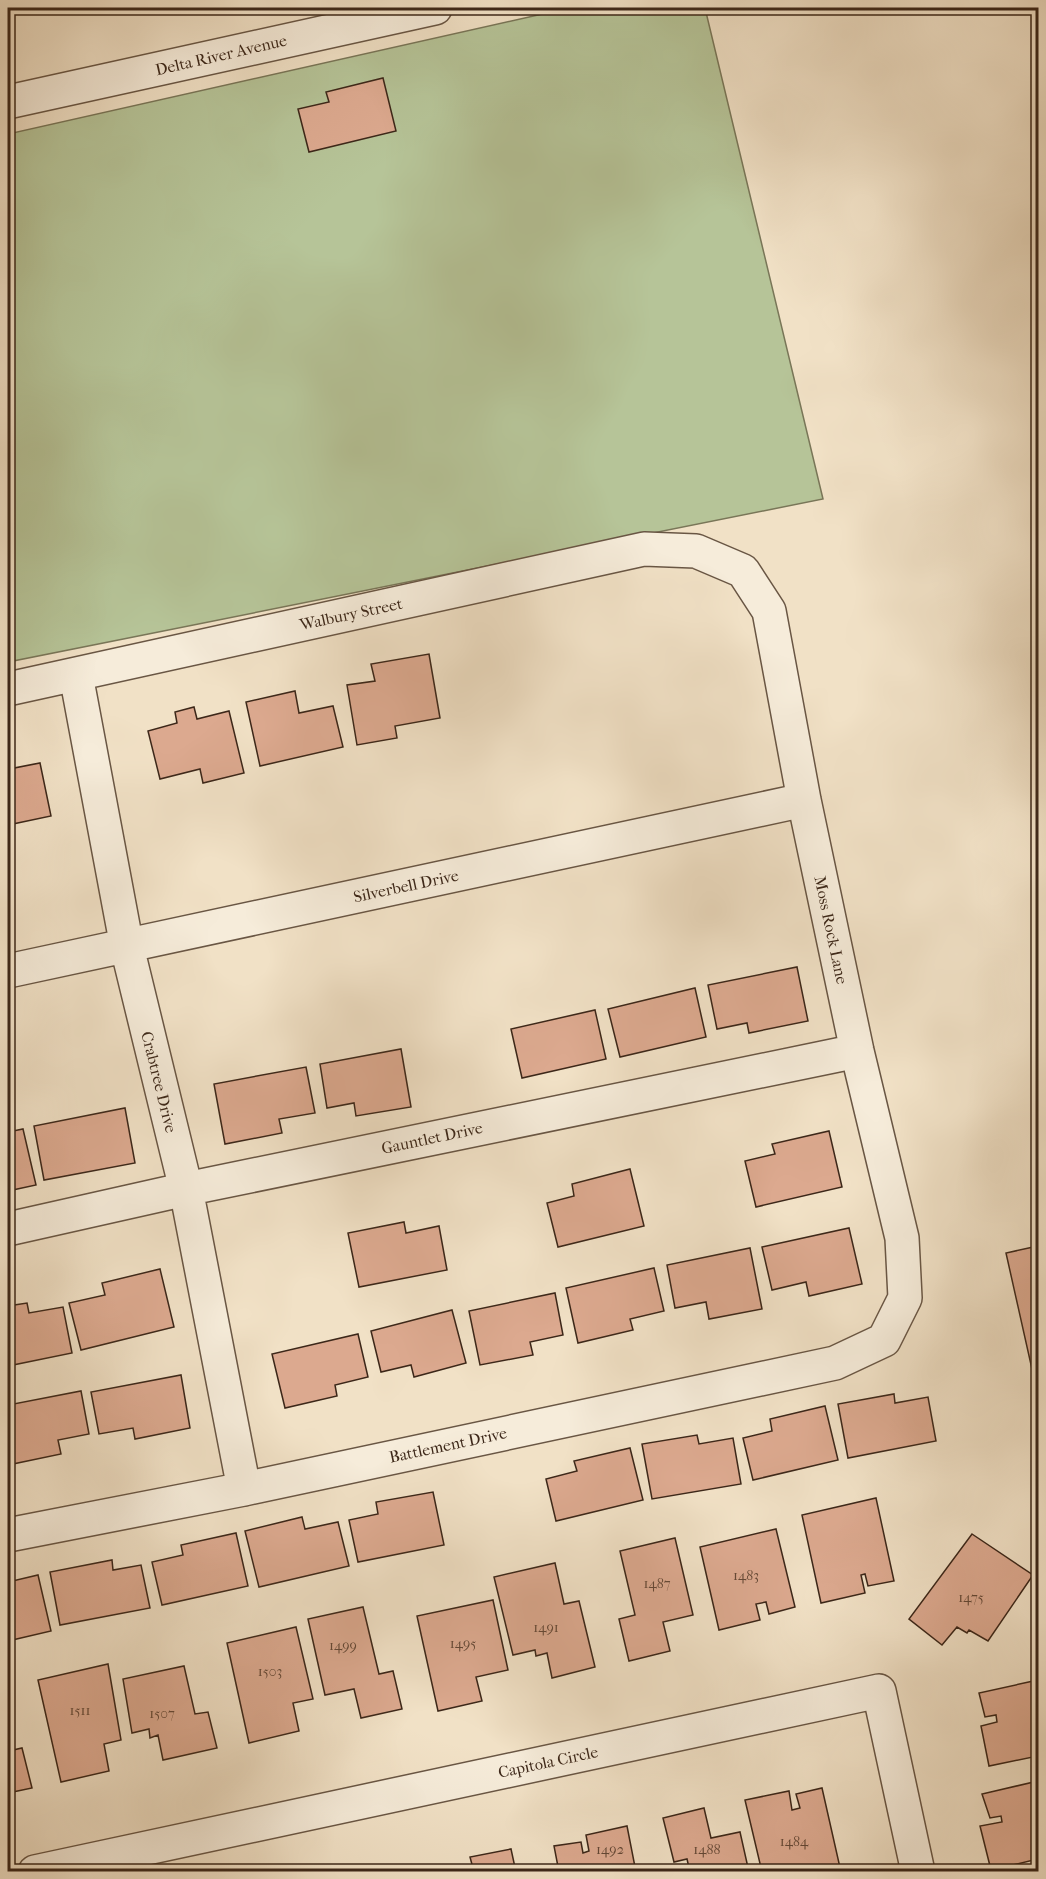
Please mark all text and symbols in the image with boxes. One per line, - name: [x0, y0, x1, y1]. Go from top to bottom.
- street label: Delta River Avenue: [153, 31, 289, 79]
- street label: Walbury Street: [297, 594, 404, 634]
- street label: Silverbell Drive: [352, 866, 460, 906]
- street label: Moss Rock Lane: [810, 874, 852, 986]
- street label: Crabtree Drive: [137, 1029, 181, 1135]
- street label: Gauntlet Drive: [380, 1118, 484, 1158]
- street label: Battlement Drive: [387, 1423, 509, 1467]
- house number: 1483: [733, 1567, 759, 1584]
- house number: 1487: [643, 1575, 671, 1592]
- house number: 1475: [958, 1589, 984, 1606]
- house number: 1491: [533, 1619, 559, 1636]
- house number: 1495: [450, 1635, 476, 1652]
- house number: 1499: [329, 1637, 357, 1654]
- house number: 1503: [258, 1663, 282, 1680]
- house number: 1511: [70, 1702, 91, 1719]
- house number: 1507: [149, 1705, 175, 1722]
- street label: Capitola Circle: [496, 1742, 600, 1782]
- house number: 1484: [780, 1833, 809, 1850]
- house number: 1492: [596, 1841, 624, 1858]
- house number: 1488: [693, 1841, 721, 1858]

